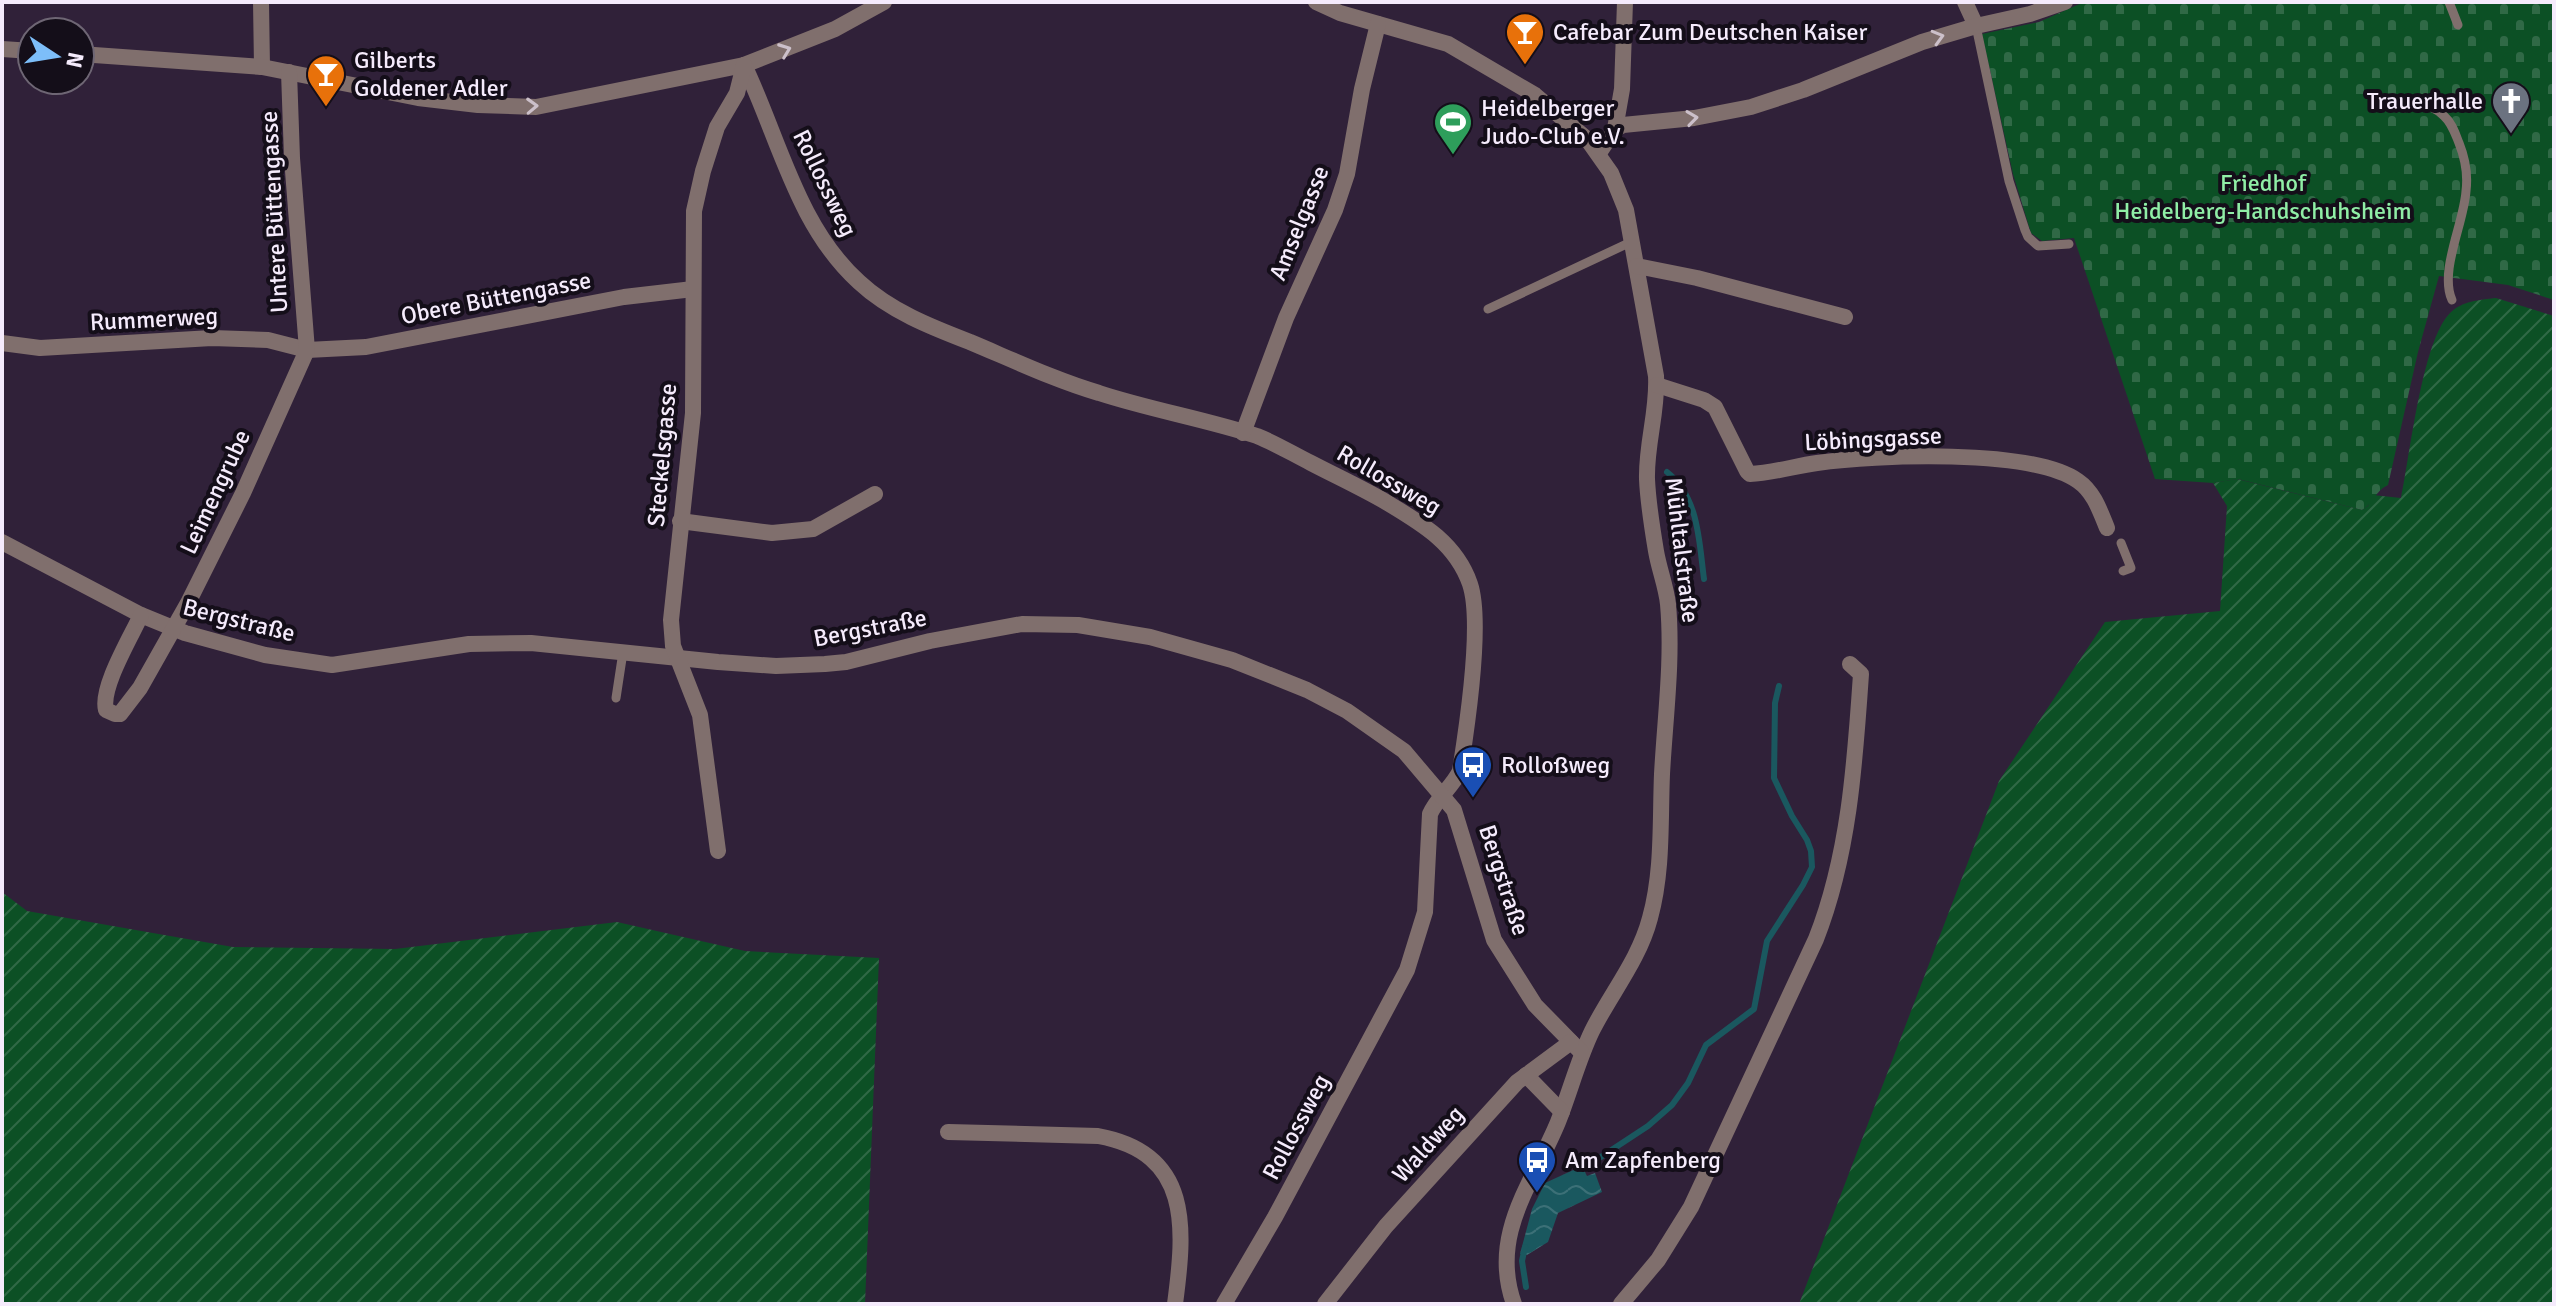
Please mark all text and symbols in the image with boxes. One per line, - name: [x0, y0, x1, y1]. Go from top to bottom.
- bar icon: Cafebar Zum Deutschen Kaiser: [1504, 11, 1546, 66]
- north arrow: [16, 16, 96, 96]
- place label: Cafebar Zum Deutschen Kaiser: [1553, 17, 1868, 47]
- one-way arrow: [1930, 30, 1944, 46]
- one-way arrow: [777, 43, 791, 60]
- place label: Gilberts Goldener Adler: [354, 45, 508, 103]
- text: N: [60, 50, 90, 70]
- bar icon: Gilberts Goldener Adler: [305, 53, 347, 108]
- church icon: Trauerhalle: [2490, 80, 2532, 135]
- place label: Trauerhalle: [2367, 86, 2483, 116]
- place label: Heidelberger Judo-Club e.V.: [1481, 93, 1625, 151]
- one-way arrow: [526, 98, 539, 115]
- sports icon: Heidelberger Judo-Club e.V.: [1432, 101, 1474, 156]
- street label: Untere Büttengasse: [254, 110, 294, 314]
- one-way arrow: [1685, 110, 1698, 127]
- street label: Rollossweg: [786, 125, 864, 241]
- street label: Amselgasse: [1262, 161, 1336, 285]
- park label: Friedhof Heidelberg-Handschuhsheim: [2114, 168, 2412, 226]
- street label: Obere Büttengasse: [398, 265, 594, 331]
- street label: Rummerweg: [89, 301, 219, 337]
- street label: Steckelsgasse: [641, 382, 683, 528]
- street label: Löbingsgasse: [1803, 420, 1943, 458]
- street label: Leimengrube: [173, 425, 257, 559]
- street label: Rollossweg: [1332, 438, 1446, 522]
- street label: Mühltalstraße: [1658, 475, 1706, 625]
- street label: Bergstraße: [180, 592, 298, 648]
- street label: Bergstraße: [811, 602, 929, 654]
- bus stop icon: Rolloßweg: [1452, 744, 1494, 799]
- place label: Rolloßweg: [1501, 750, 1610, 780]
- street label: Bergstraße: [1472, 821, 1536, 939]
- street label: Rollossweg: [1256, 1069, 1336, 1185]
- street label: Waldweg: [1386, 1099, 1470, 1189]
- bus stop icon: Am Zapfenberg: [1516, 1139, 1558, 1194]
- place label: Am Zapfenberg: [1565, 1145, 1721, 1175]

